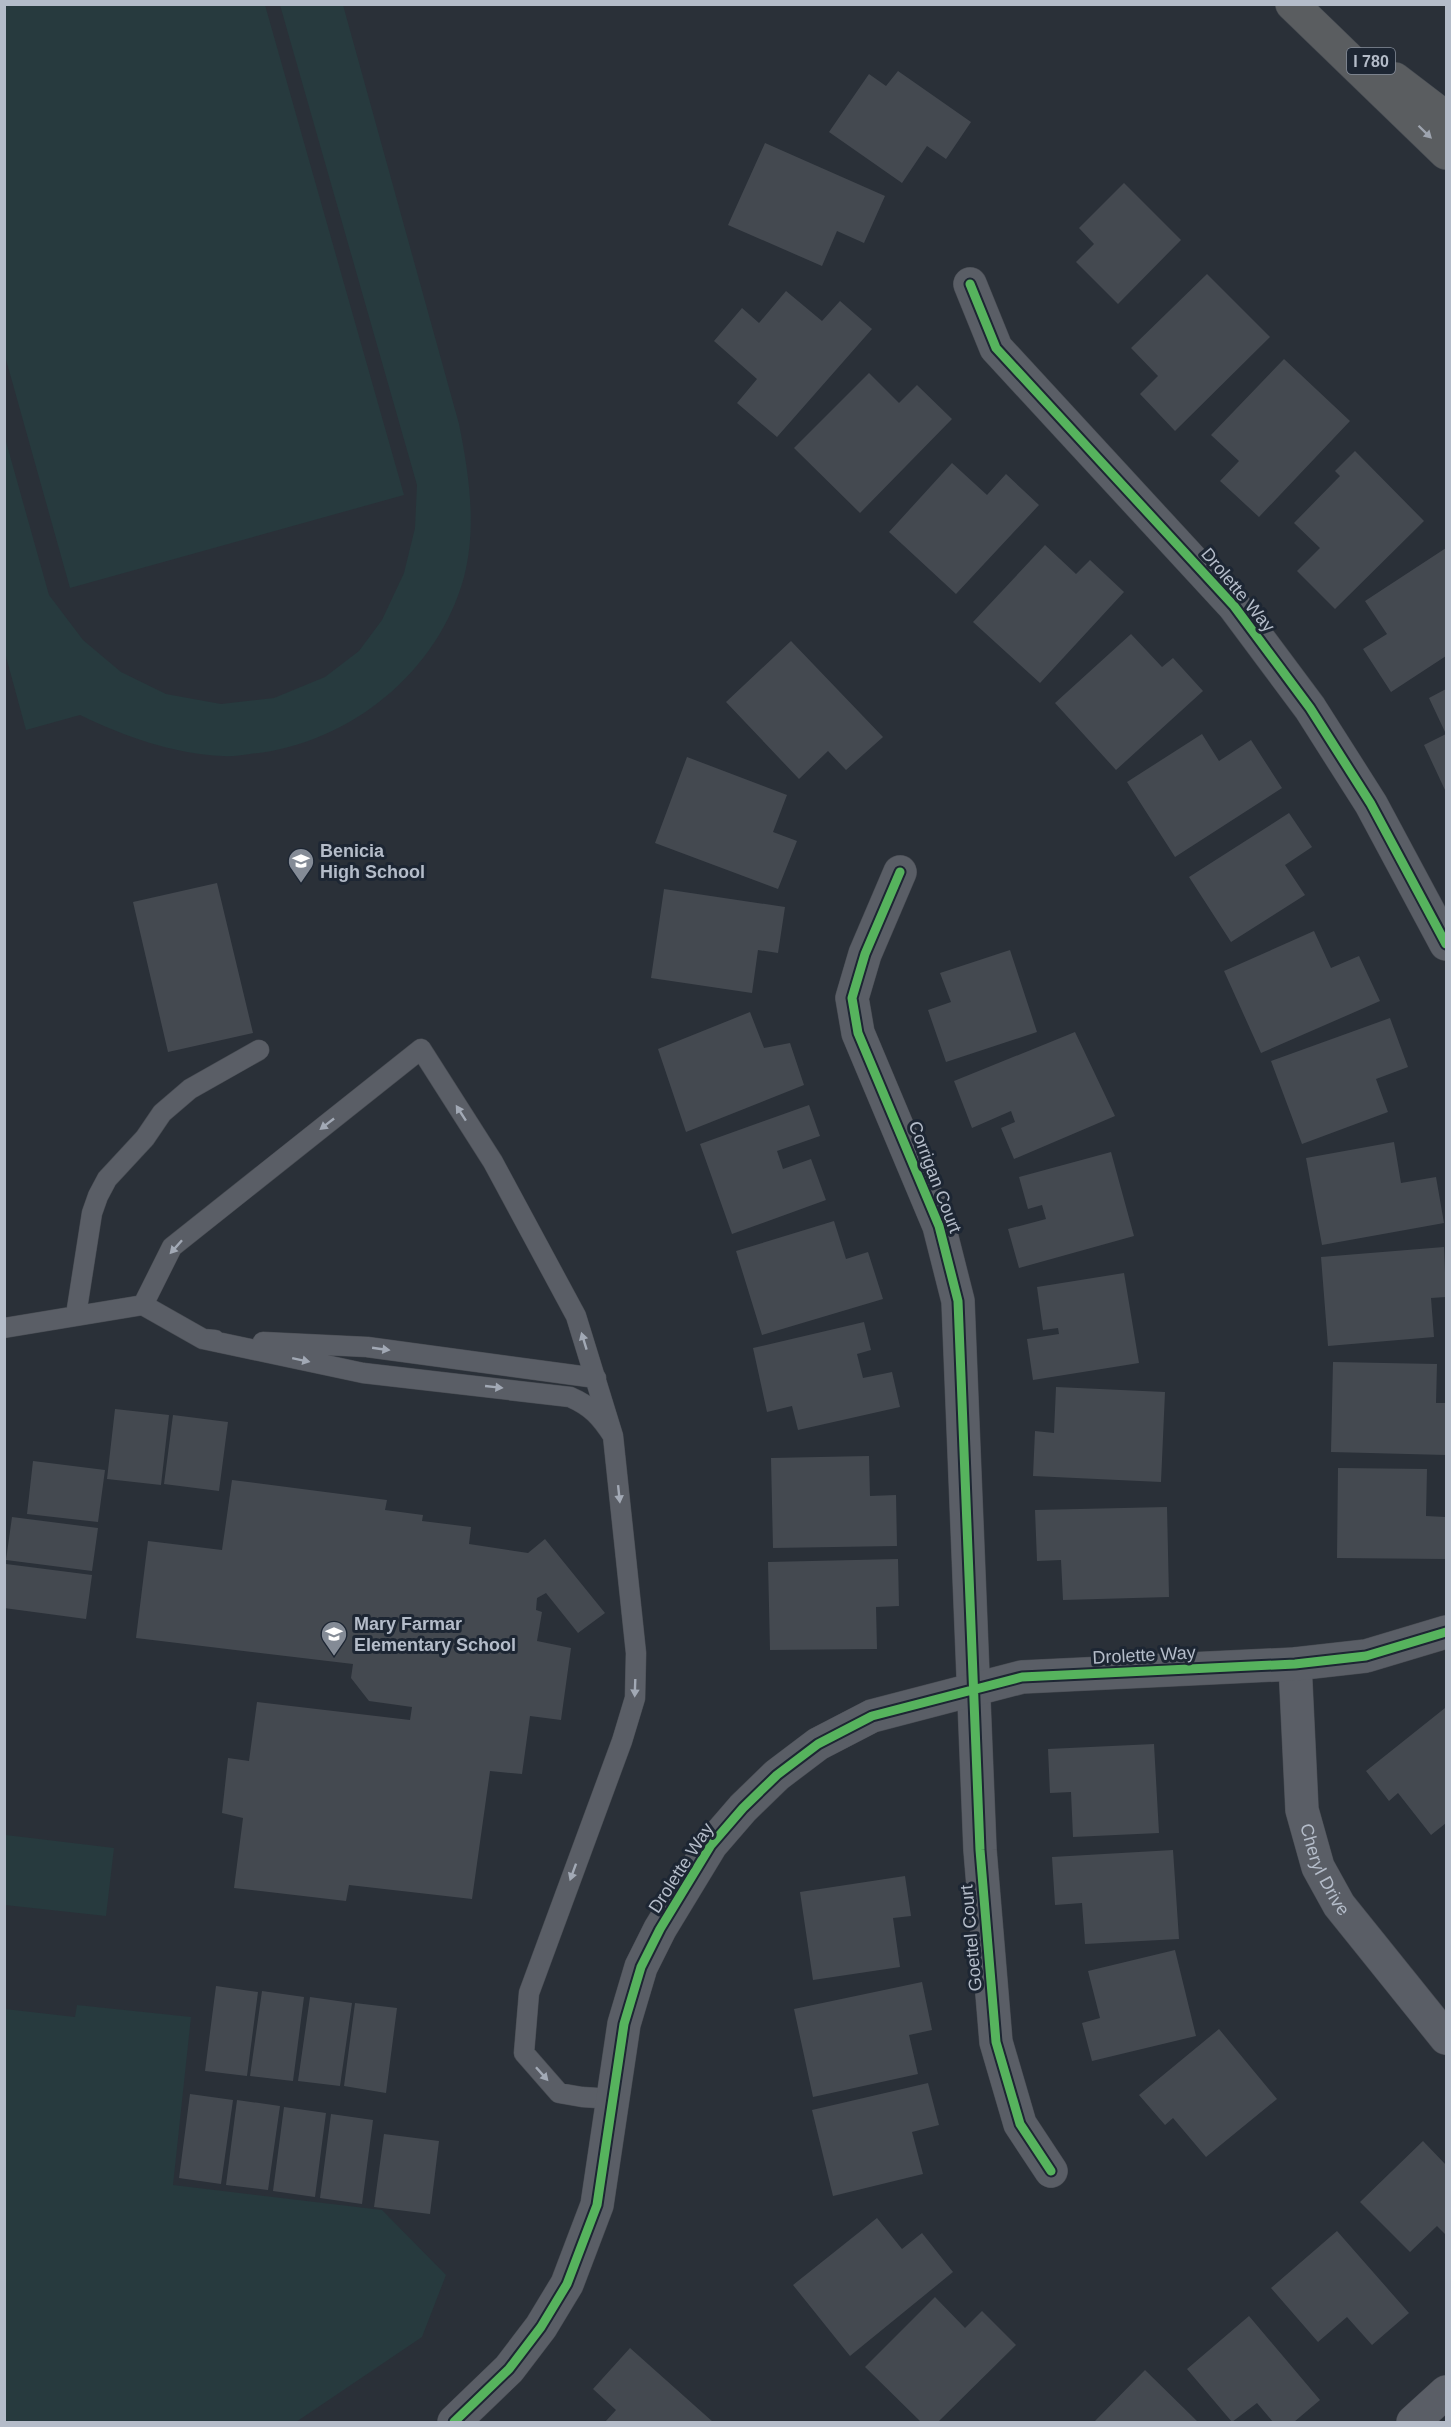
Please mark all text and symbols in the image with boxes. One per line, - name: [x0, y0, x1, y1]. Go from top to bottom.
- road number: I 780: [1347, 48, 1395, 74]
- one-way arrow: [1417, 125, 1431, 139]
- street label: Drolette Way: [1197, 544, 1279, 636]
- place label: Benicia High School: [320, 841, 425, 882]
- school or university icon: Benicia High School: [286, 846, 316, 884]
- one-way arrow: [456, 1105, 467, 1121]
- one-way arrow: [319, 1118, 335, 1131]
- street label: Corrigan Court: [905, 1118, 965, 1236]
- one-way arrow: [169, 1239, 183, 1254]
- one-way arrow: [579, 1332, 588, 1350]
- one-way arrow: [372, 1344, 391, 1354]
- one-way arrow: [292, 1356, 311, 1365]
- one-way arrow: [484, 1382, 503, 1392]
- one-way arrow: [615, 1485, 624, 1504]
- place label: Mary Farmar Elementary School: [354, 1614, 516, 1655]
- school or university icon: Mary Farmar Elementary School: [319, 1619, 349, 1657]
- street label: Drolette Way: [1092, 1642, 1196, 1668]
- one-way arrow: [631, 1679, 640, 1698]
- street label: Drolette Way: [644, 1819, 718, 1917]
- street label: Cheryl Drive: [1296, 1821, 1354, 1920]
- one-way arrow: [567, 1864, 577, 1882]
- street label: Goettel Court: [956, 1884, 986, 1992]
- one-way arrow: [535, 2066, 549, 2081]

